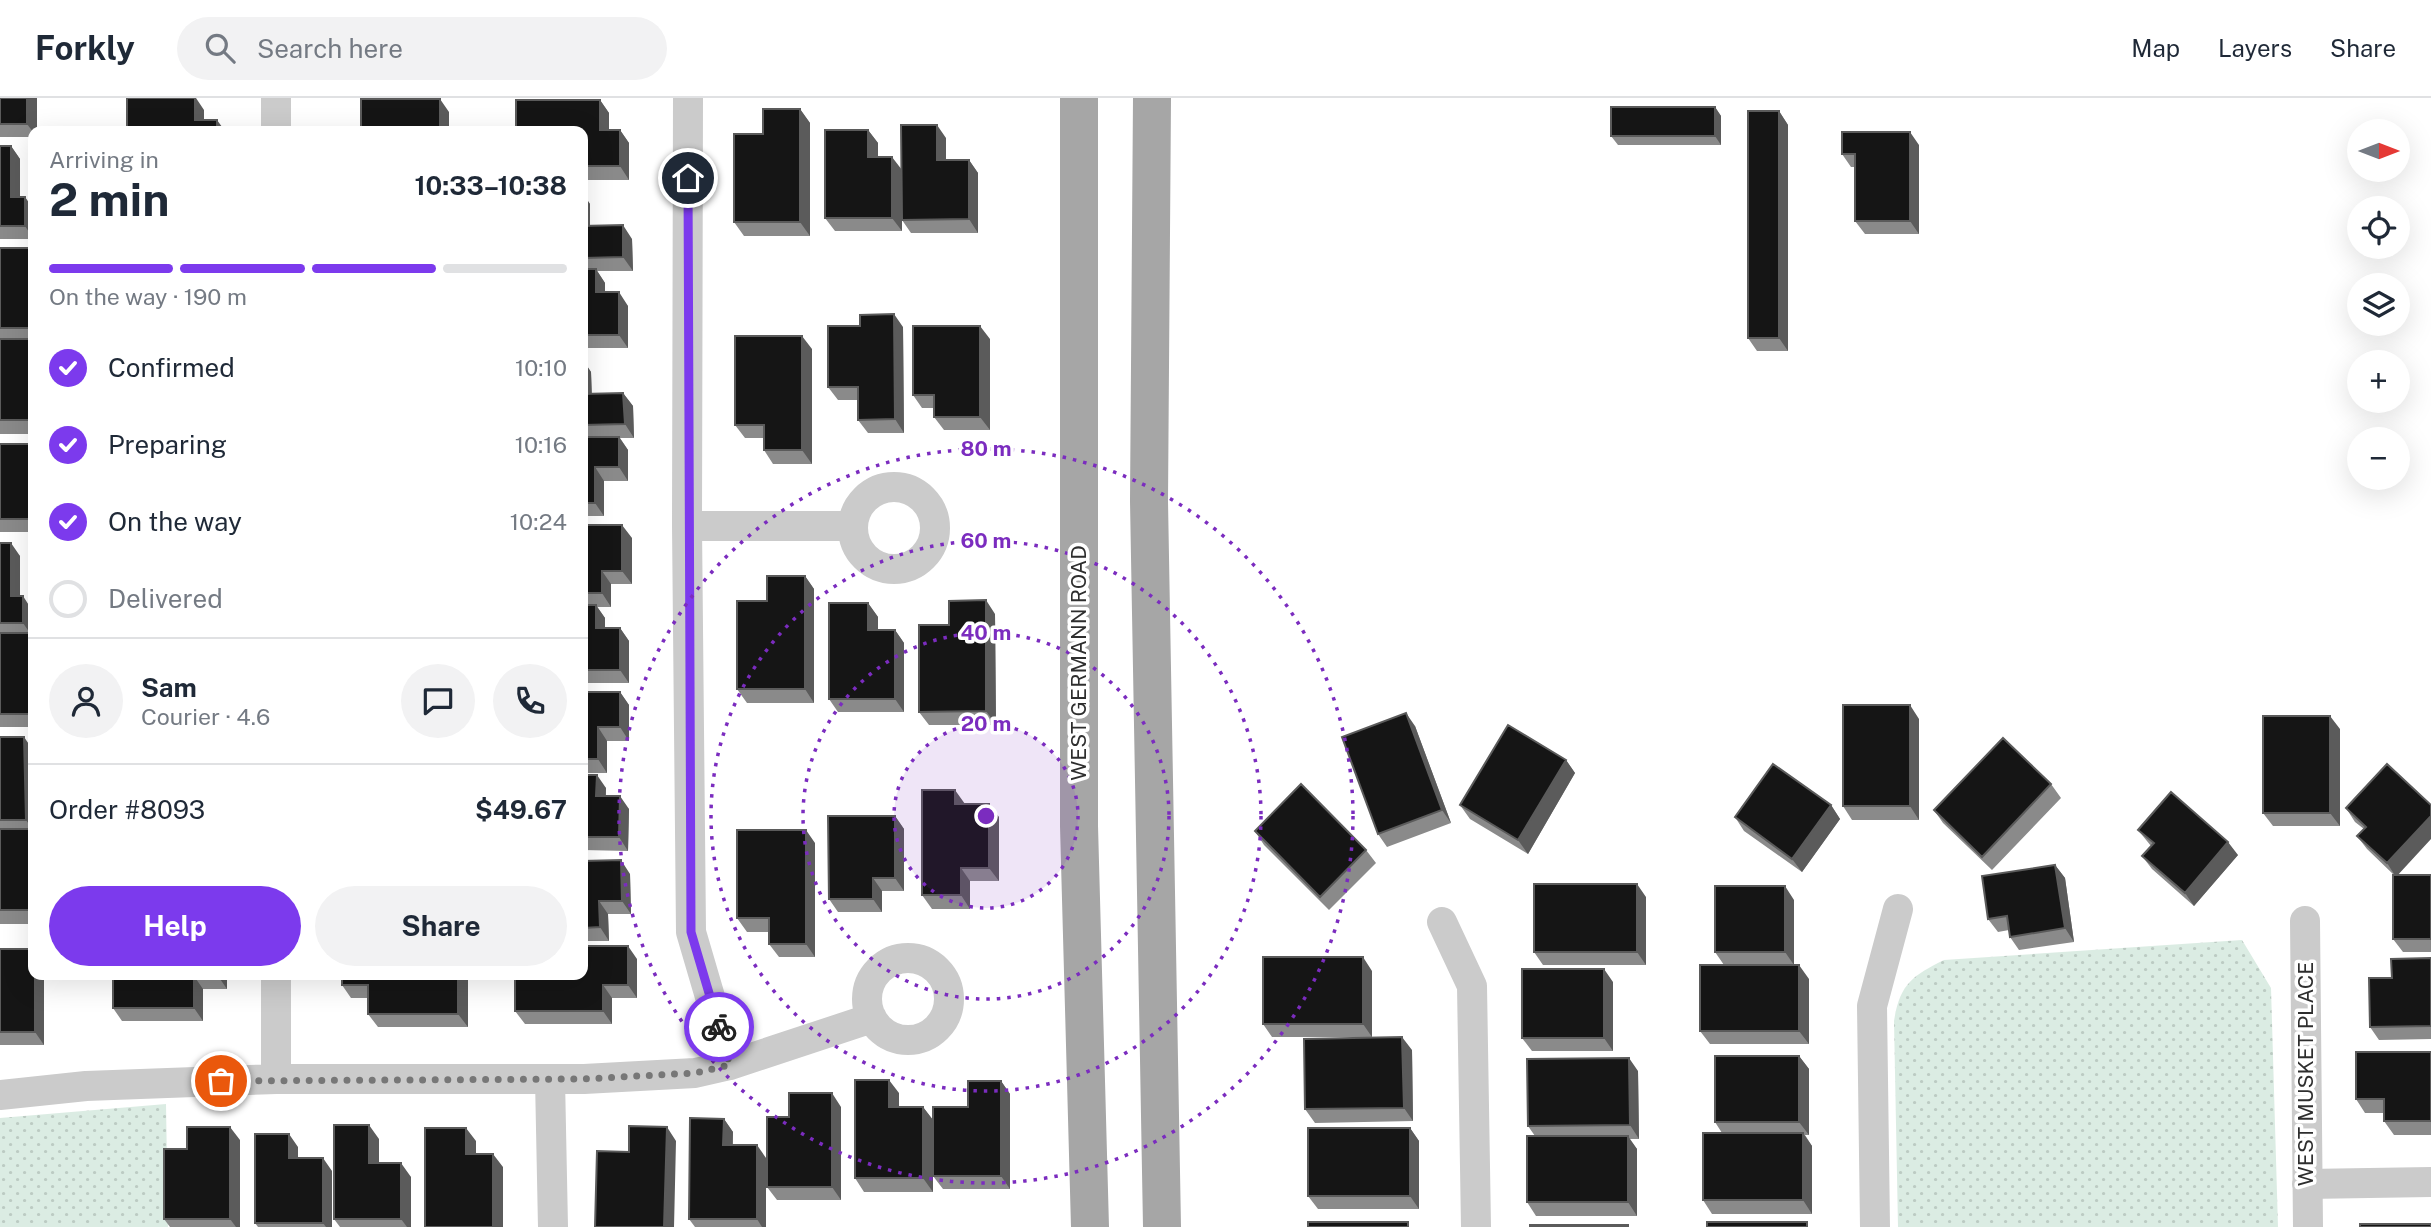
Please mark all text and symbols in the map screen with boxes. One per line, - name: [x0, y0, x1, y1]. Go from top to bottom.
- search box: [177, 17, 667, 80]
- text: Forkly: [35, 29, 135, 67]
- icon: search: [201, 29, 239, 67]
- text: Search here: [257, 33, 403, 64]
- text: Map: [2131, 34, 2180, 62]
- text: Layers: [2218, 34, 2292, 62]
- text: Share: [2330, 34, 2396, 62]
- north arrow: [2347, 119, 2410, 182]
- map controls: [2347, 119, 2410, 490]
- text: Arriving in: [49, 146, 159, 173]
- pin: [658, 148, 718, 208]
- icon: home: [669, 159, 707, 197]
- text: 10:33–10:38: [414, 170, 567, 201]
- text: 2 min: [49, 172, 169, 226]
- button: locate: [2347, 196, 2410, 259]
- button: layers: [2347, 273, 2410, 336]
- text: On the way · 190 m: [49, 283, 247, 310]
- icon: check: [49, 349, 87, 387]
- button: +: [2347, 350, 2410, 413]
- text: Confirmed: [108, 352, 235, 383]
- text: 10:10: [515, 354, 567, 381]
- icon: check: [49, 426, 87, 464]
- button: −: [2347, 427, 2410, 490]
- text: Preparing: [108, 429, 227, 460]
- text: 10:16: [515, 431, 567, 458]
- text: 80 m: [960, 436, 1012, 461]
- icon: check: [49, 503, 87, 541]
- text: On the way: [108, 506, 242, 537]
- text: 10:24: [510, 508, 567, 535]
- text: 60 m: [961, 528, 1011, 553]
- street label: WEST GERMANN ROAD: [1066, 545, 1091, 781]
- text: Delivered: [108, 583, 223, 614]
- text: 40 m: [961, 620, 1011, 645]
- button: person: [49, 664, 123, 738]
- button: chat: [401, 664, 475, 738]
- button: phone: [493, 664, 567, 738]
- text: Sam: [141, 672, 197, 703]
- text: Courier · 4.6: [141, 703, 270, 730]
- text: 20 m: [961, 711, 1011, 736]
- text: Order #8093: [49, 794, 205, 825]
- text: $49.67: [475, 794, 567, 825]
- centre of rings: [974, 804, 998, 828]
- button: Help: [49, 886, 301, 966]
- button: Share: [315, 886, 567, 966]
- street label: WEST MUSKET PLACE: [2293, 962, 2318, 1186]
- courier: [684, 992, 754, 1062]
- icon: bike: [700, 1008, 738, 1046]
- pin: [191, 1051, 251, 1111]
- icon: bag: [202, 1062, 240, 1100]

